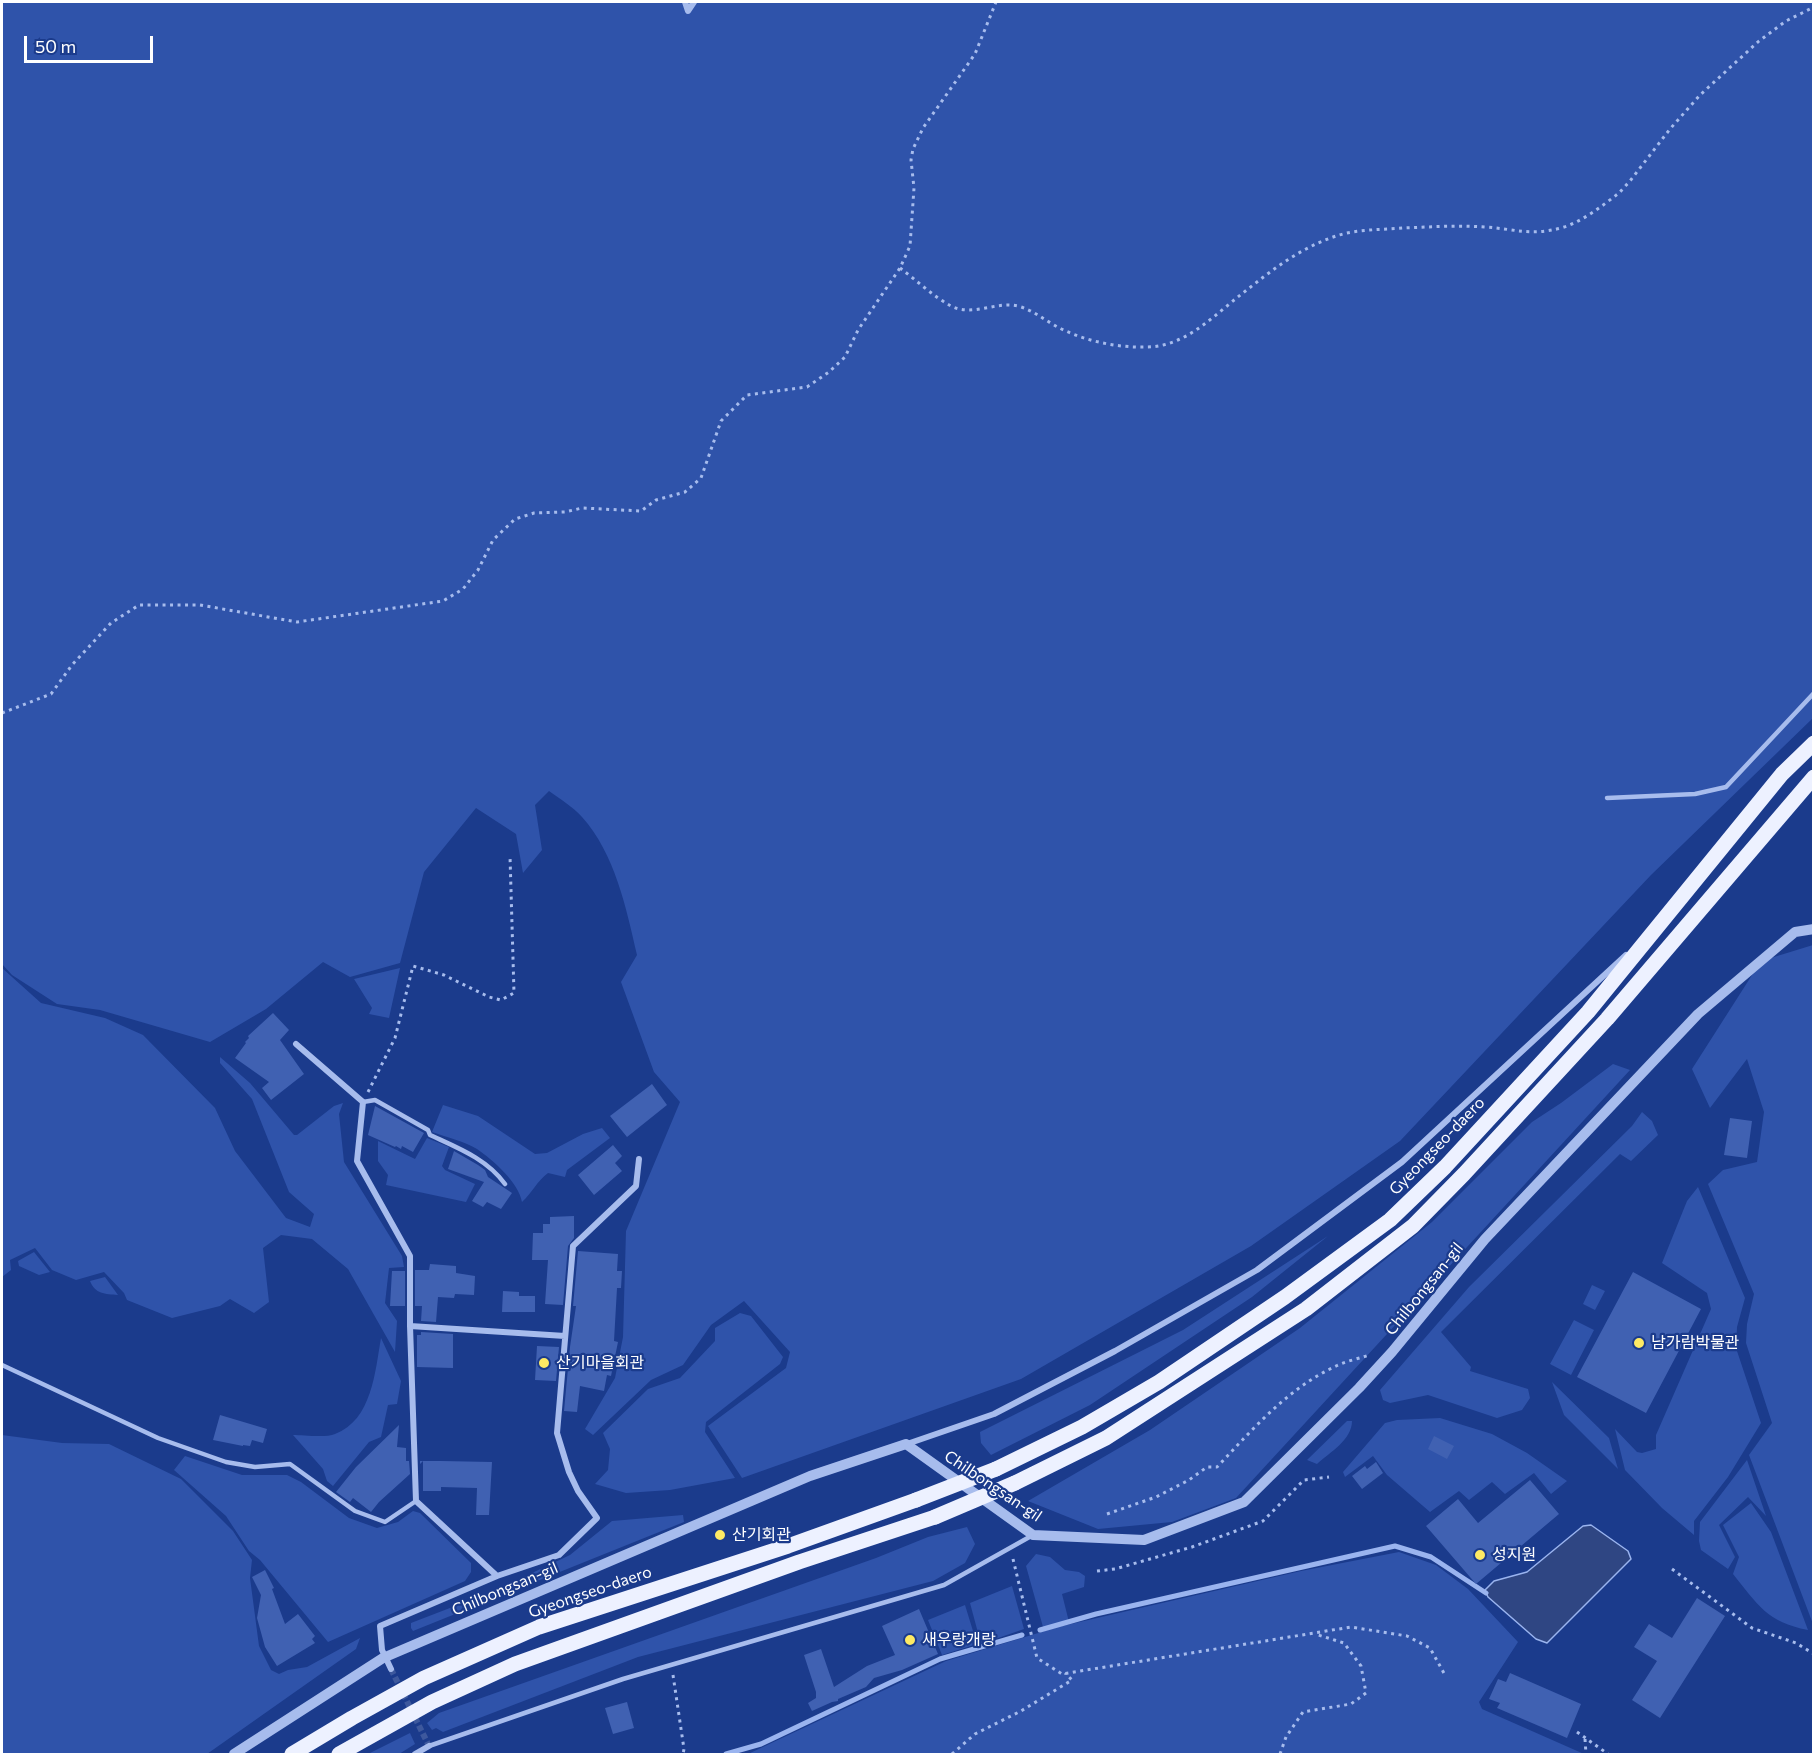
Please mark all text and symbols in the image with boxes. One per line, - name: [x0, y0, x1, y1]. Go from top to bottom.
- scale bar: [27, 24, 156, 62]
- text: 50 m: [35, 35, 76, 57]
- street label: Gyeongseo-daero: [1385, 1093, 1489, 1199]
- street label: Chilbongsan-gil: [1381, 1239, 1467, 1339]
- place label: 남가람박물관: [1651, 1333, 1739, 1353]
- marker: 남가람박물관: [1632, 1336, 1646, 1350]
- place label: 산기마을회관: [556, 1353, 644, 1373]
- marker: 산기마을회관: [537, 1356, 551, 1370]
- street label: Chilbongsan-gil: [941, 1446, 1045, 1526]
- place label: 산기회관: [732, 1525, 791, 1545]
- marker: 산기회관: [713, 1528, 727, 1542]
- place label: 성지원: [1492, 1545, 1536, 1565]
- marker: 성지원: [1473, 1548, 1487, 1562]
- street label: Chilbongsan-gil: [449, 1558, 561, 1620]
- street label: Gyeongseo-daero: [526, 1562, 654, 1622]
- place label: 새우랑개랑: [922, 1630, 996, 1650]
- marker: 새우랑개랑: [903, 1633, 917, 1647]

